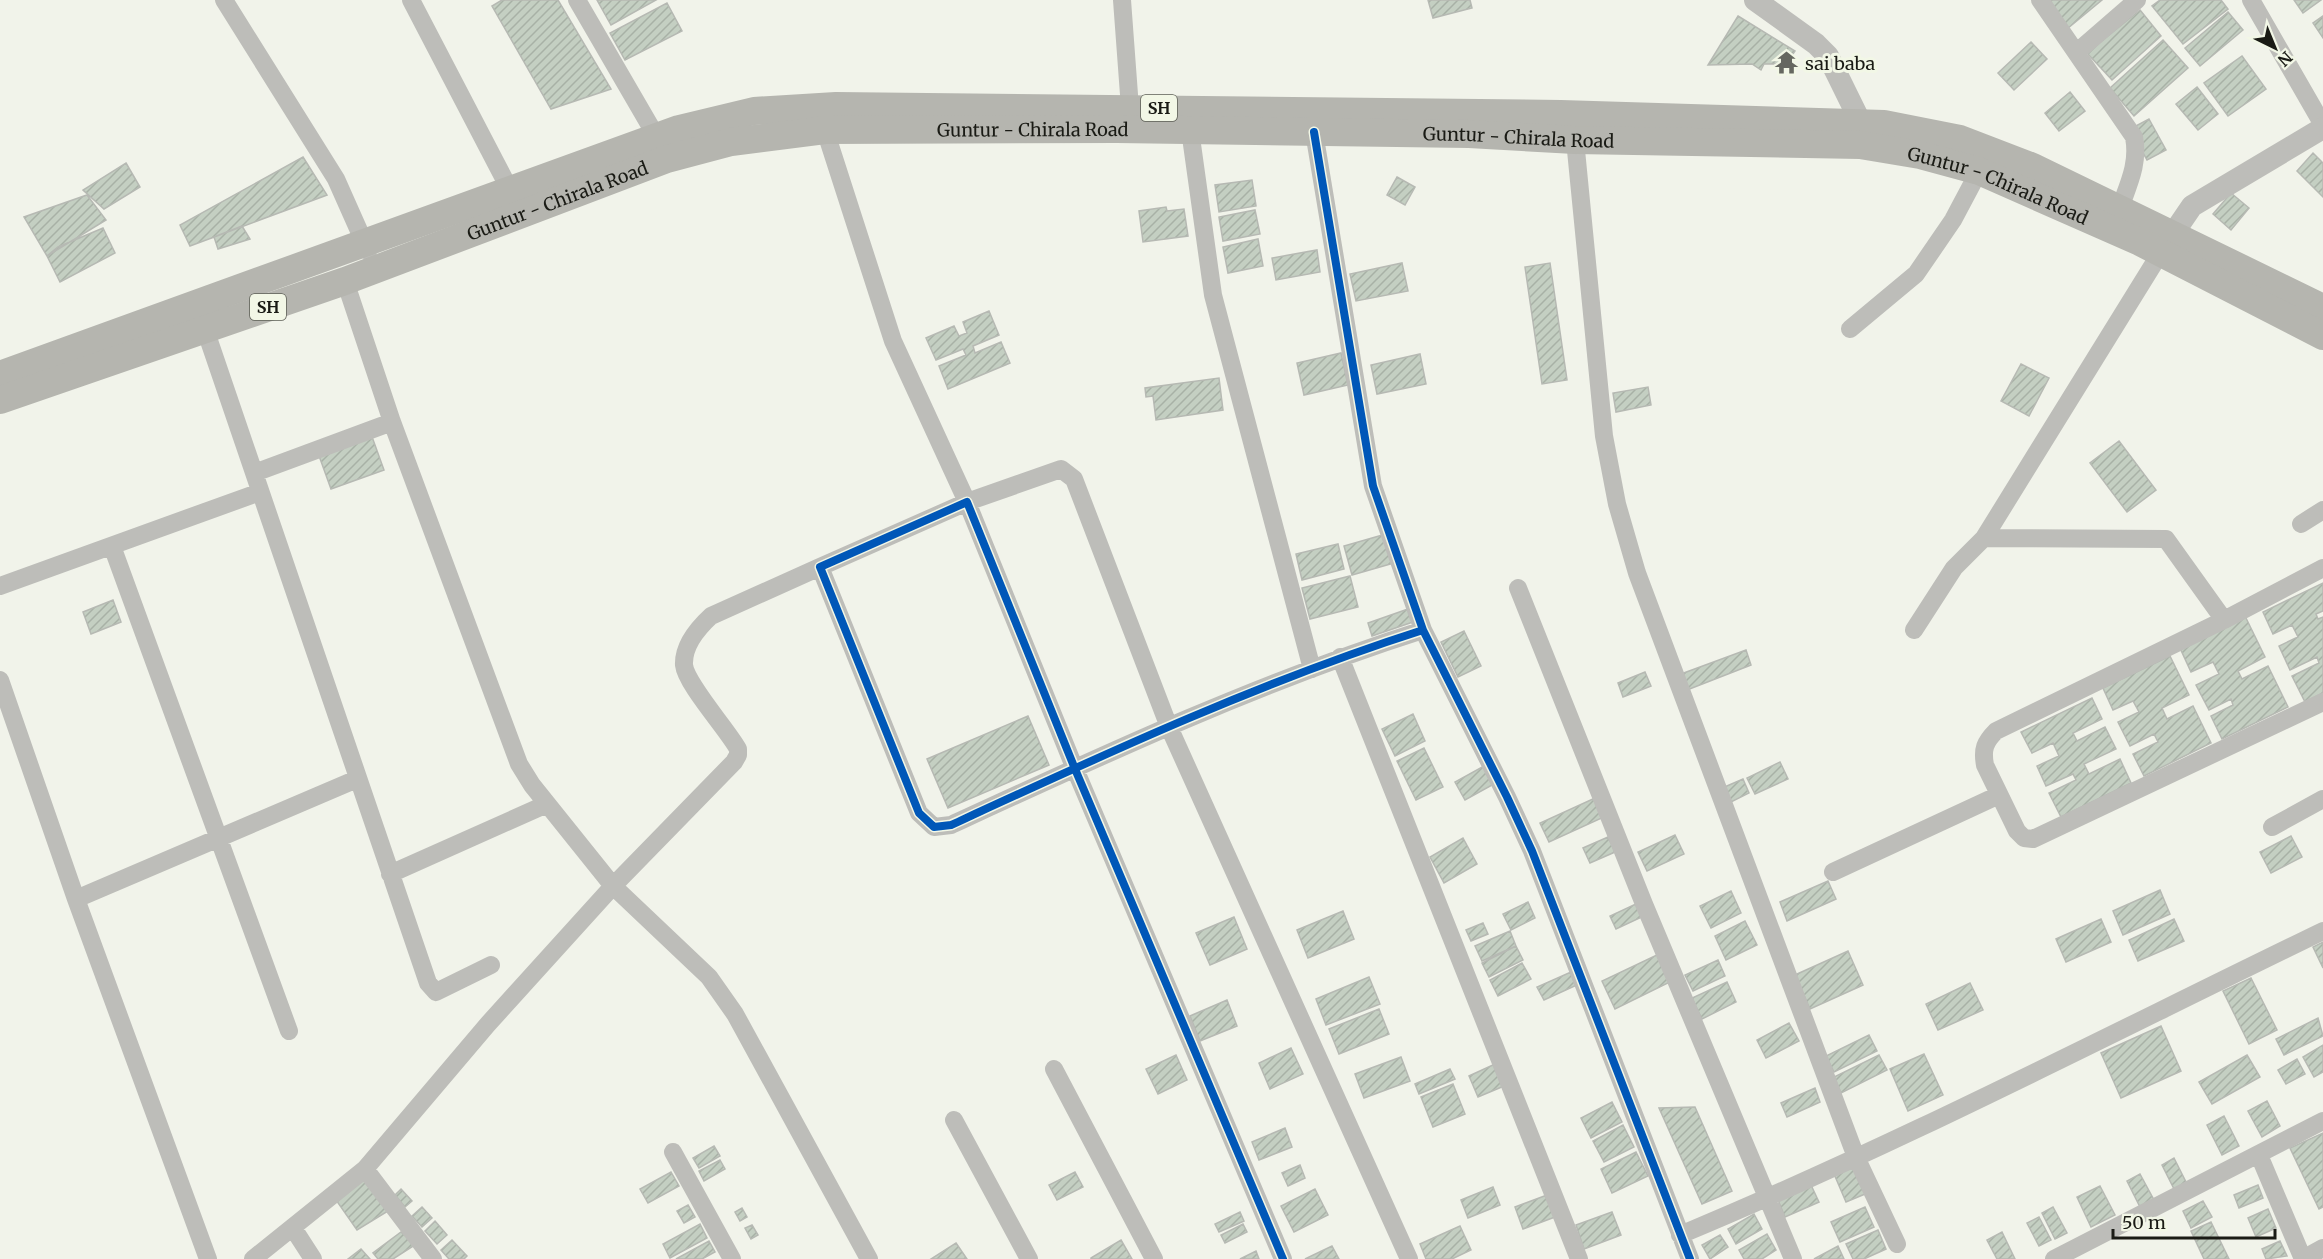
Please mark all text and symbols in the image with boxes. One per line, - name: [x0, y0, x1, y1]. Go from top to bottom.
- north arrow: [2245, 18, 2305, 78]
- text: N: [2274, 47, 2297, 71]
- temple icon: sai baba: [1774, 50, 1800, 76]
- place label: sai baba: [1805, 52, 1875, 75]
- road number: SH: [1141, 95, 1177, 121]
- street label: Guntur - Chirala Road: [937, 117, 1129, 141]
- street label: Guntur - Chirala Road: [1423, 122, 1615, 152]
- street label: Guntur - Chirala Road: [1906, 142, 2092, 229]
- street label: Guntur - Chirala Road: [464, 156, 651, 245]
- road number: SH: [250, 294, 286, 320]
- scale bar: [2113, 1202, 2275, 1240]
- text: 50 m: [2122, 1211, 2166, 1234]

